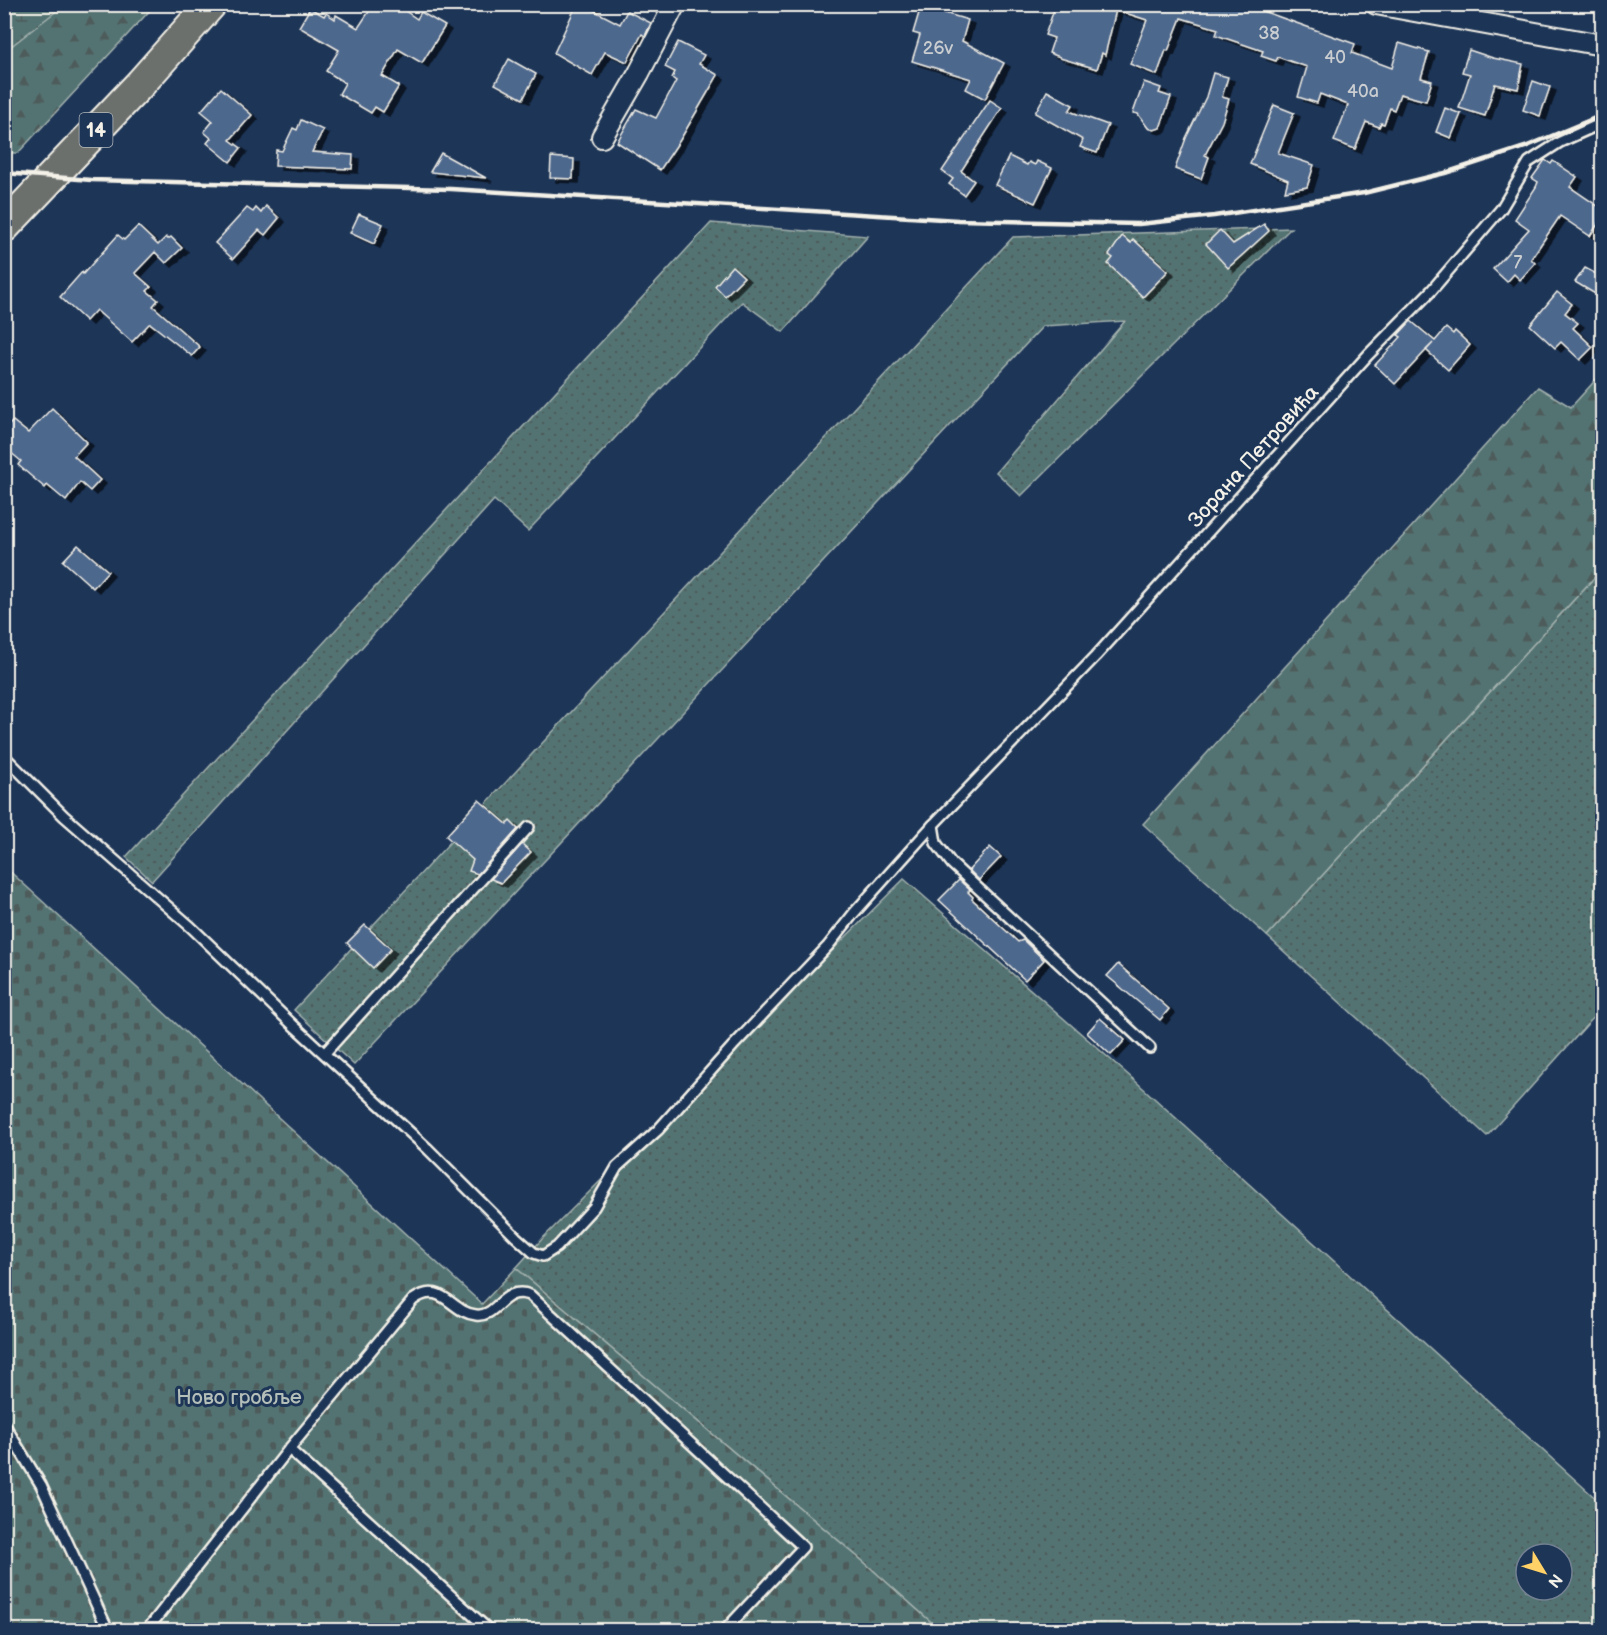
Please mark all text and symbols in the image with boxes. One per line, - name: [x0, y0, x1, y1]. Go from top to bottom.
- house number: 38: [1258, 23, 1280, 44]
- house number: 26v: [923, 38, 953, 59]
- house number: 40: [1324, 47, 1346, 68]
- house number: 40a: [1347, 81, 1379, 102]
- road number: 14: [80, 113, 112, 147]
- house number: 7: [1514, 252, 1523, 273]
- street label: Зорана Петровића: [1183, 380, 1324, 533]
- park label: Ново гробље: [176, 1385, 302, 1410]
- north arrow: [1514, 1542, 1574, 1602]
- text: N: [1543, 1570, 1566, 1591]

